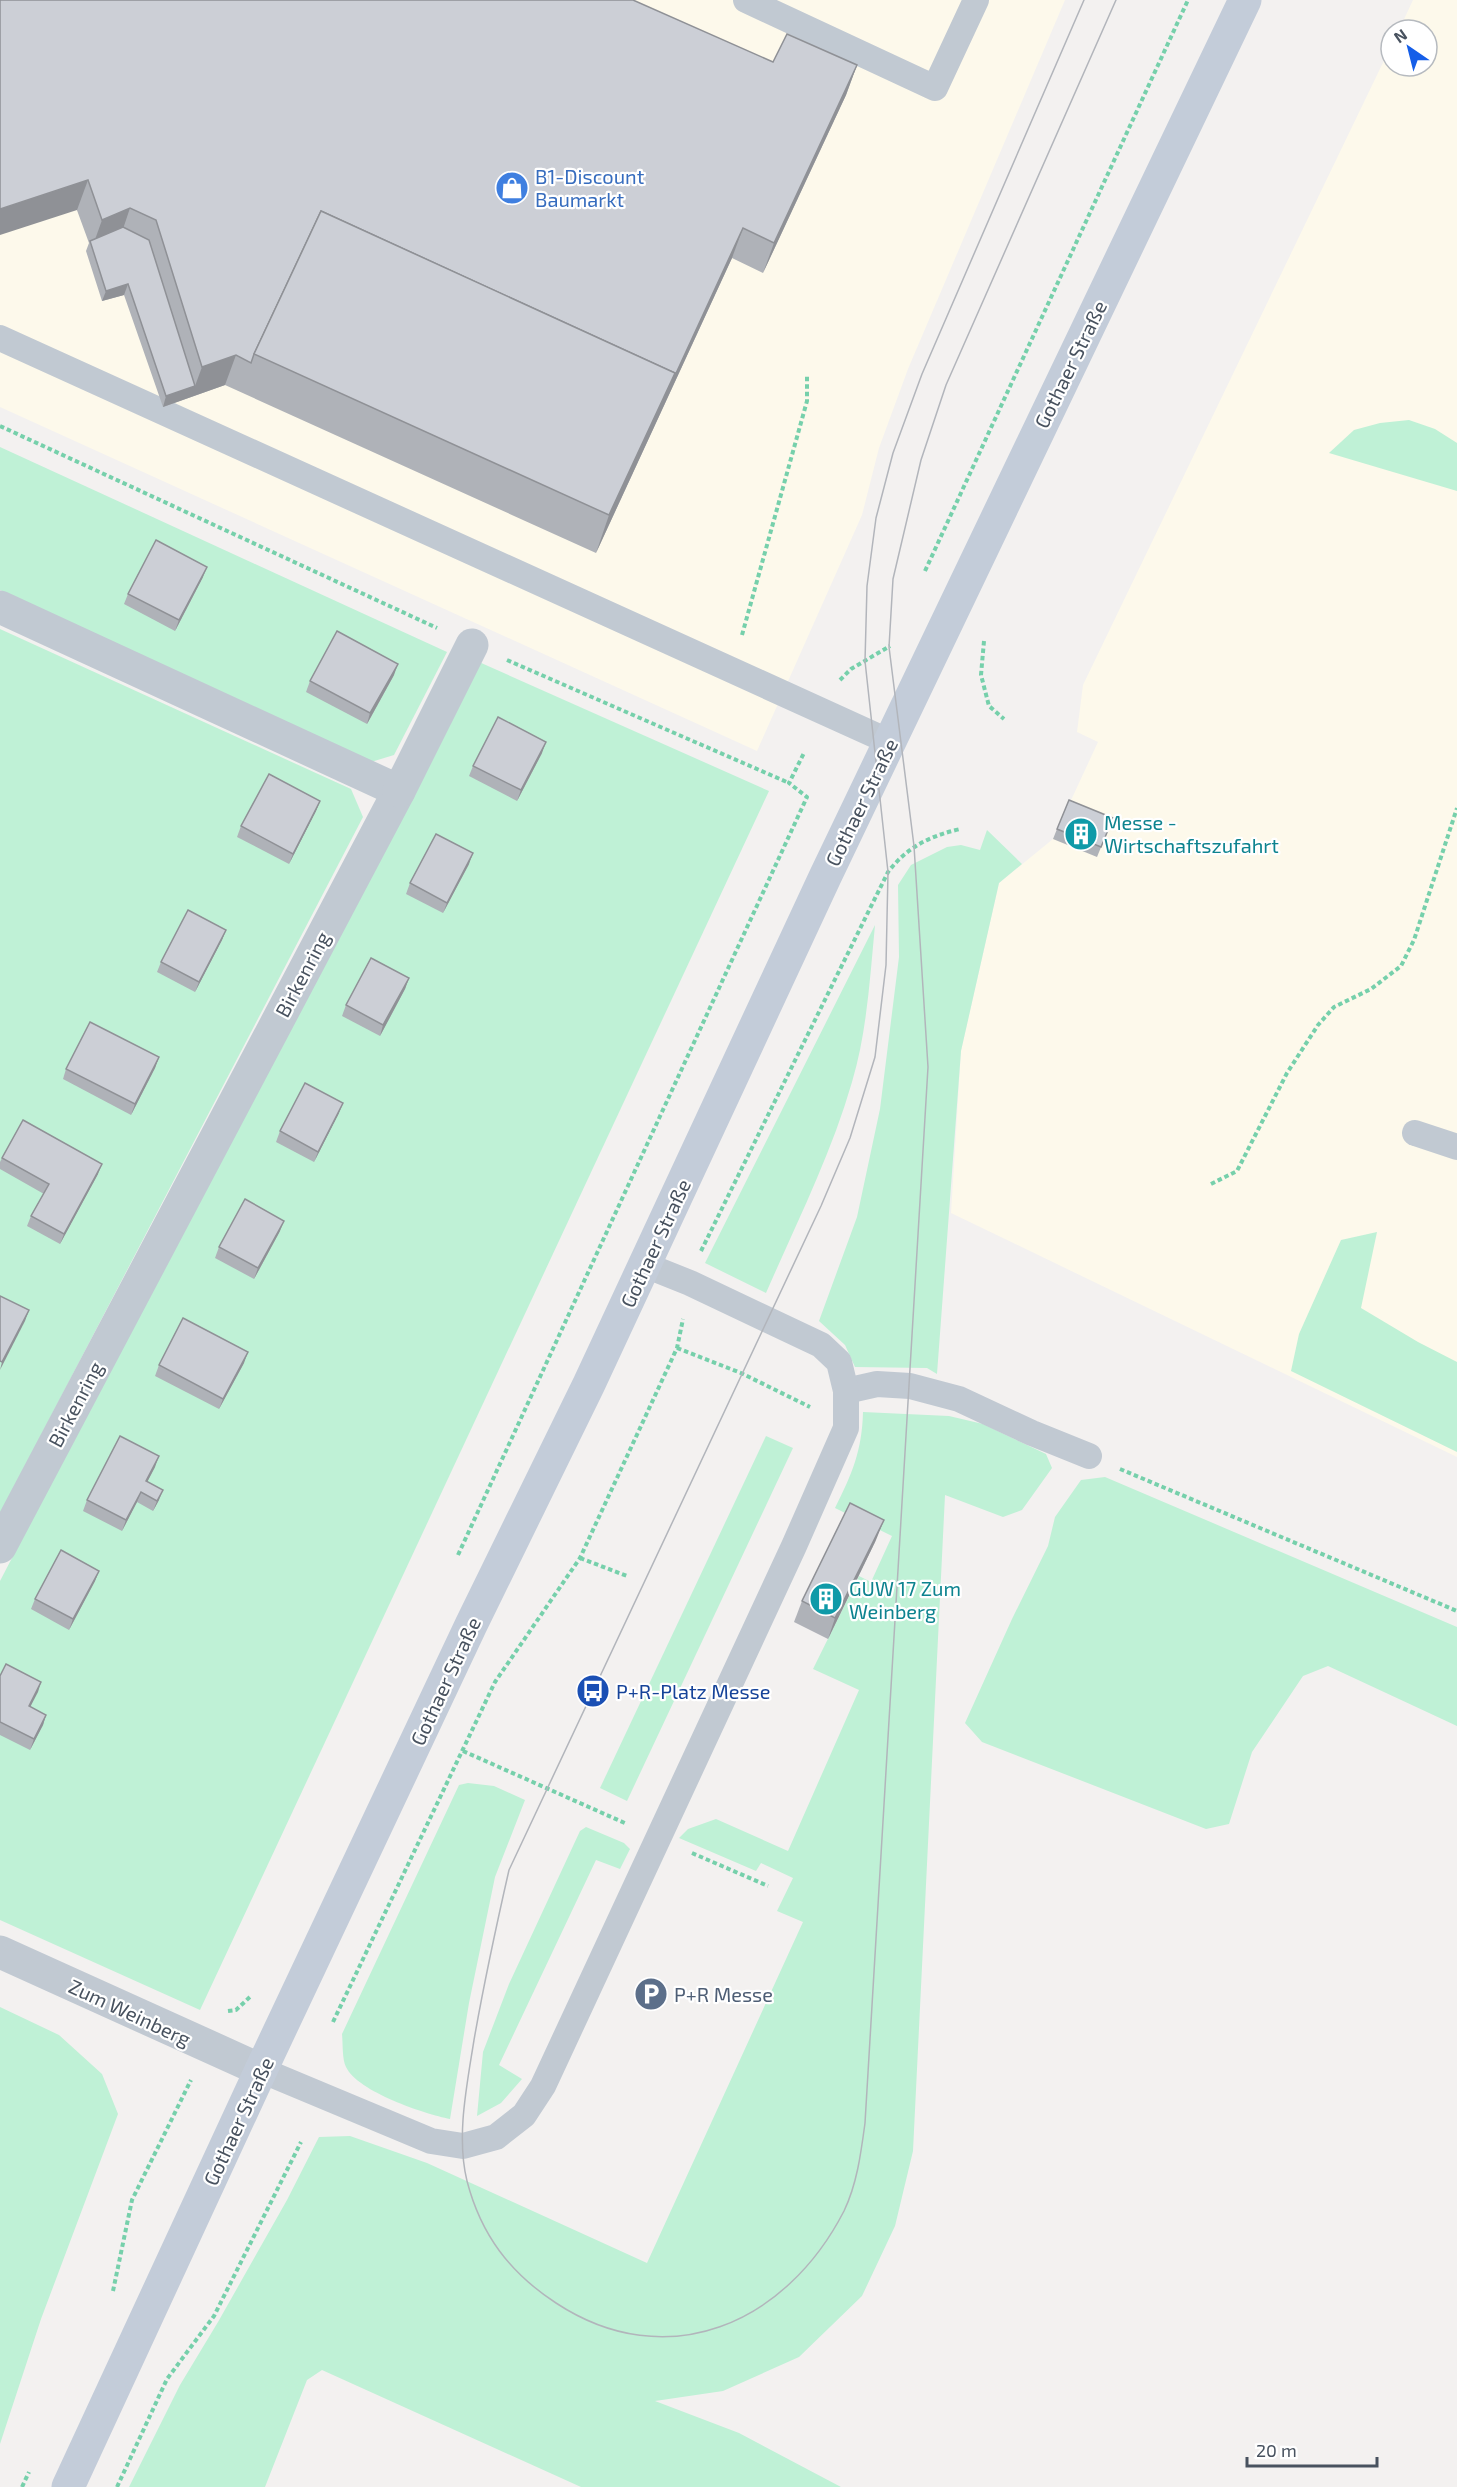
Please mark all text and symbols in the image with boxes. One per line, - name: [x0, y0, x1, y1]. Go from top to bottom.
- north arrow: [1379, 18, 1439, 78]
- text: N: [1390, 24, 1410, 46]
- place label: B1-Discount Baumarkt: [535, 164, 645, 211]
- shop icon: B1-Discount Baumarkt: [494, 170, 530, 206]
- street label: Gothaer Straße: [1029, 296, 1111, 432]
- street label: Gothaer Straße: [820, 734, 902, 870]
- place label: Messe - Wirtschaftszufahrt: [1104, 810, 1279, 857]
- building icon: Messe - Wirtschaftszufahrt: [1063, 816, 1099, 852]
- street label: Birkenring: [269, 927, 335, 1021]
- street label: Gothaer Straße: [615, 1175, 695, 1311]
- street label: Birkenring: [42, 1357, 108, 1451]
- place label: GUW 17 Zum Weinberg: [849, 1576, 961, 1623]
- building icon: GUW 17 Zum Weinberg: [808, 1581, 844, 1617]
- street label: Gothaer Straße: [405, 1613, 485, 1749]
- bus stop icon: P+R-Platz Messe: [575, 1673, 611, 1709]
- place label: P+R-Platz Messe: [616, 1679, 771, 1703]
- street label: Zum Weinberg: [65, 1973, 195, 2051]
- parking icon: P+R Messe: [633, 1976, 669, 2012]
- place label: P+R Messe: [674, 1982, 773, 2006]
- street label: Gothaer Straße: [198, 2053, 278, 2189]
- scale bar: [1247, 2430, 1378, 2468]
- text: 20 m: [1256, 2439, 1297, 2461]

